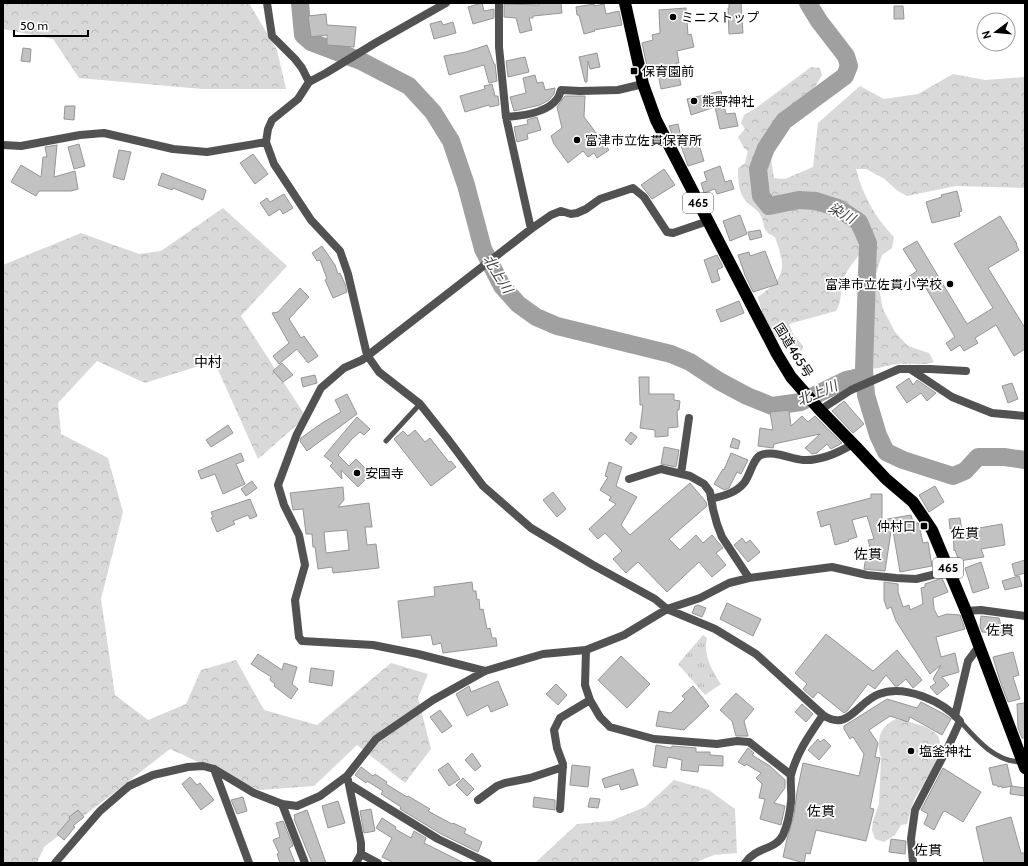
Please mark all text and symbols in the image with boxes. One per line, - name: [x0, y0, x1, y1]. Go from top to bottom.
- place label: ミニストップ: [681, 9, 759, 25]
- scale bar: [14, 12, 88, 38]
- marker: ミニストップ: [668, 12, 678, 22]
- north arrow: [976, 12, 1016, 52]
- text: 50 m: [20, 18, 48, 33]
- text: N: [979, 29, 994, 40]
- place label: 保育園前: [642, 63, 694, 79]
- marker: 保育園前: [629, 66, 639, 76]
- place label: 熊野神社: [702, 93, 754, 109]
- marker: 熊野神社: [689, 96, 699, 106]
- place label: 富津市立佐貫保育所: [585, 132, 702, 148]
- marker: 富津市立佐貫保育所: [572, 135, 582, 145]
- road number: 465: [683, 193, 713, 213]
- water label: 染川: [825, 198, 860, 229]
- water label: 北上川: [479, 251, 518, 298]
- place label: 富津市立佐貫小学校: [825, 276, 942, 292]
- marker: 富津市立佐貫小学校: [945, 279, 955, 289]
- street label: 国道465号: [771, 320, 817, 380]
- district label: 中村: [194, 353, 222, 371]
- water label: 北上川: [794, 376, 842, 409]
- place label: 安国寺: [365, 465, 404, 481]
- marker: 安国寺: [352, 468, 362, 478]
- place label: 仲村口: [877, 518, 916, 534]
- marker: 仲村口: [919, 521, 929, 531]
- district label: 佐貫: [951, 524, 979, 542]
- district label: 佐貫: [854, 545, 882, 563]
- road number: 465: [933, 558, 963, 578]
- district label: 佐貫: [986, 621, 1014, 639]
- place label: 塩釜神社: [919, 743, 971, 759]
- marker: 塩釜神社: [906, 746, 916, 756]
- district label: 佐貫: [807, 802, 835, 820]
- district label: 佐貫: [914, 841, 942, 859]

